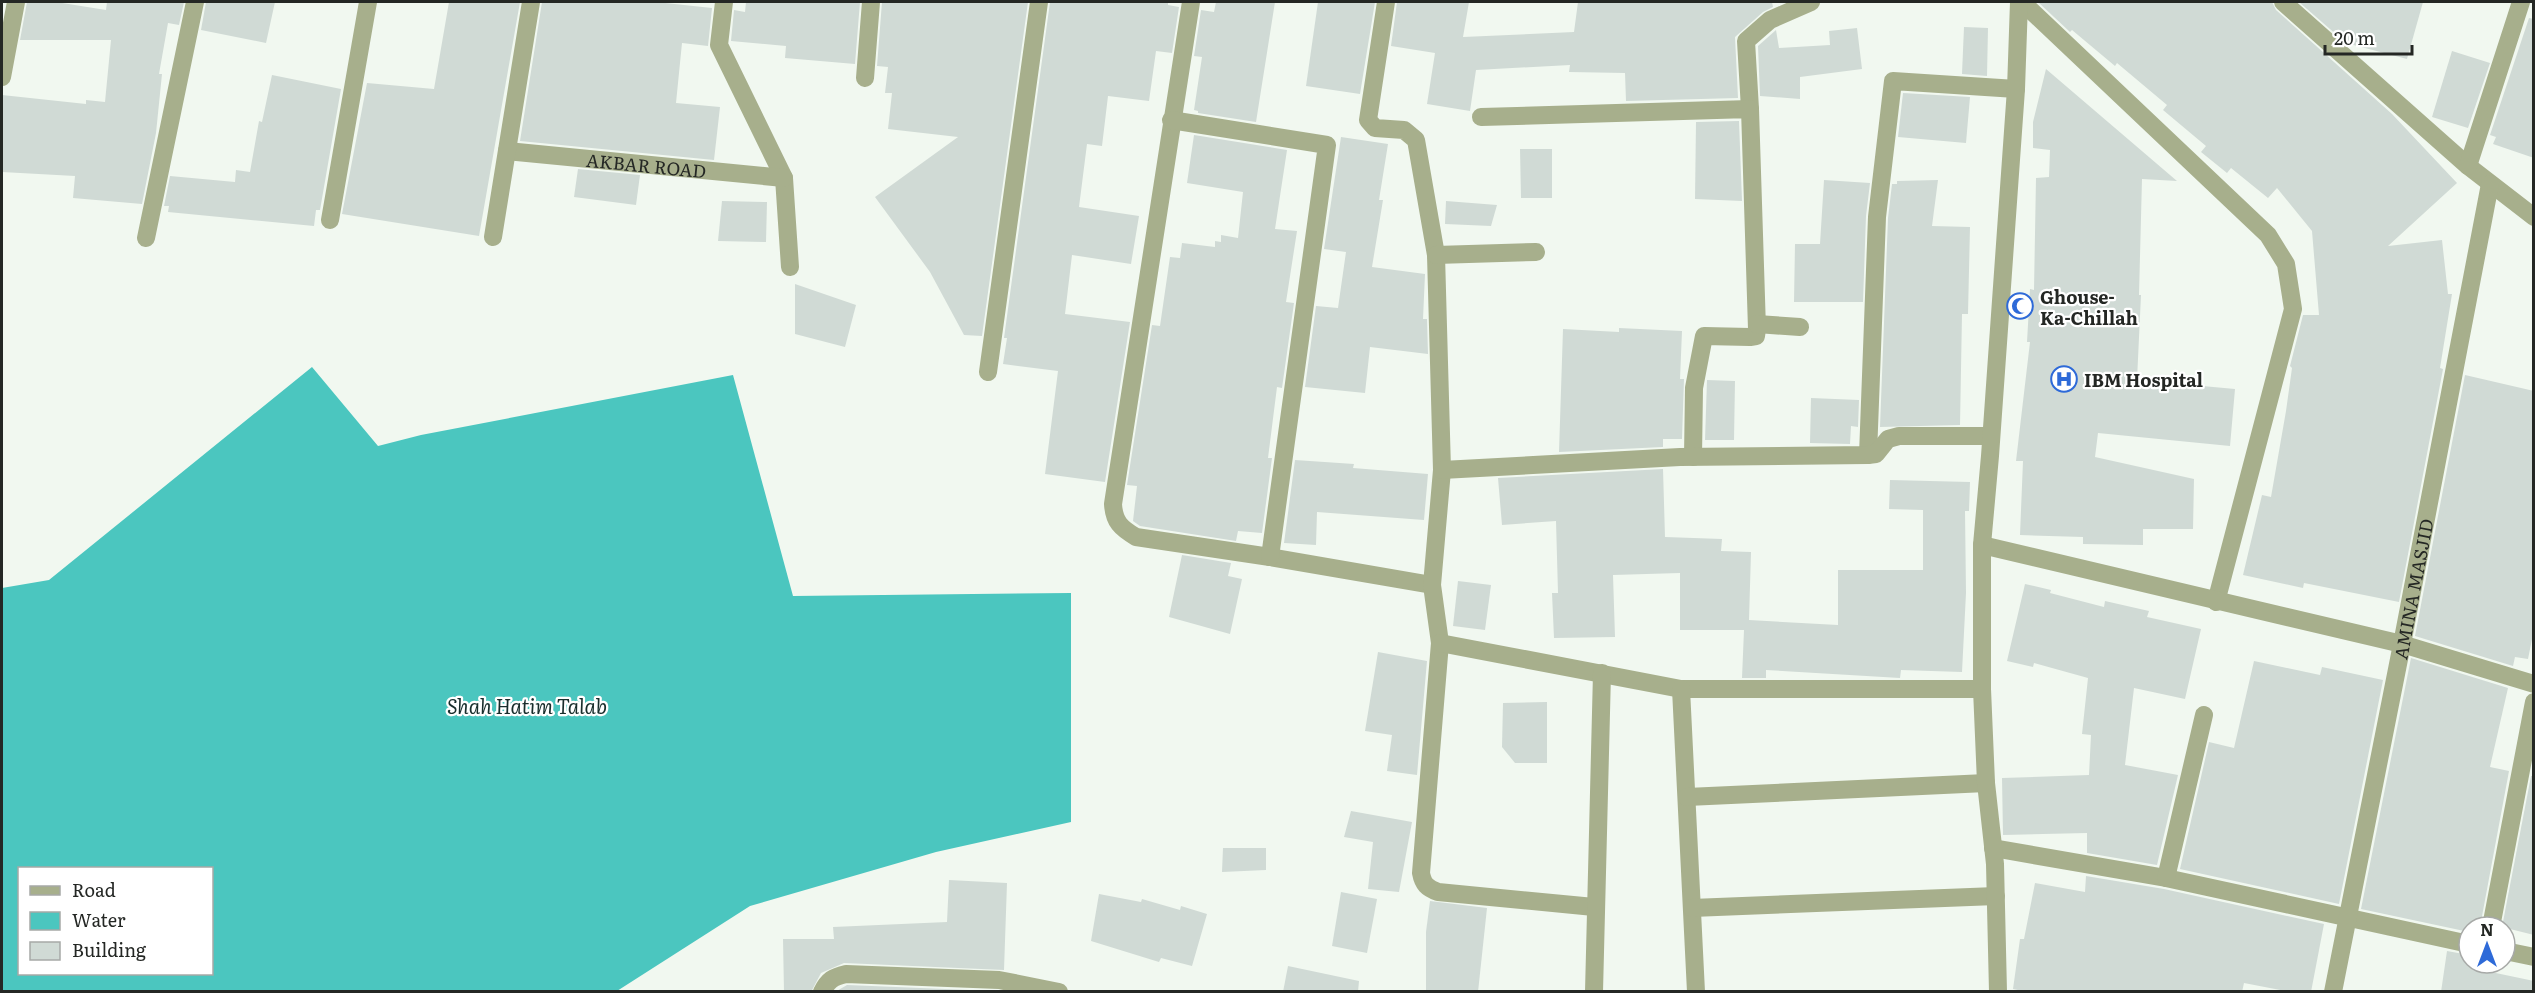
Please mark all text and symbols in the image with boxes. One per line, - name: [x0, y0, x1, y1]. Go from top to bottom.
- scale bar: [2325, 18, 2412, 56]
- text: 20 m: [2334, 24, 2375, 51]
- street label: AKBAR ROAD: [585, 145, 708, 184]
- place label: Ghouse- Ka-Chillah: [2040, 283, 2138, 331]
- mosque icon: Ghouse- Ka-Chillah: [2005, 291, 2035, 321]
- hospital icon: IBM Hospital: [2049, 364, 2079, 394]
- place label: IBM Hospital: [2084, 366, 2204, 393]
- street label: AMINA MASJID: [2386, 516, 2439, 662]
- water label: Shah Hatim Talab: [447, 690, 607, 720]
- legend: [18, 867, 213, 975]
- text: Road: [72, 876, 116, 903]
- text: Water: [72, 906, 126, 933]
- north arrow: [2457, 915, 2517, 975]
- text: N: [2480, 917, 2494, 941]
- text: Building: [72, 936, 147, 963]

